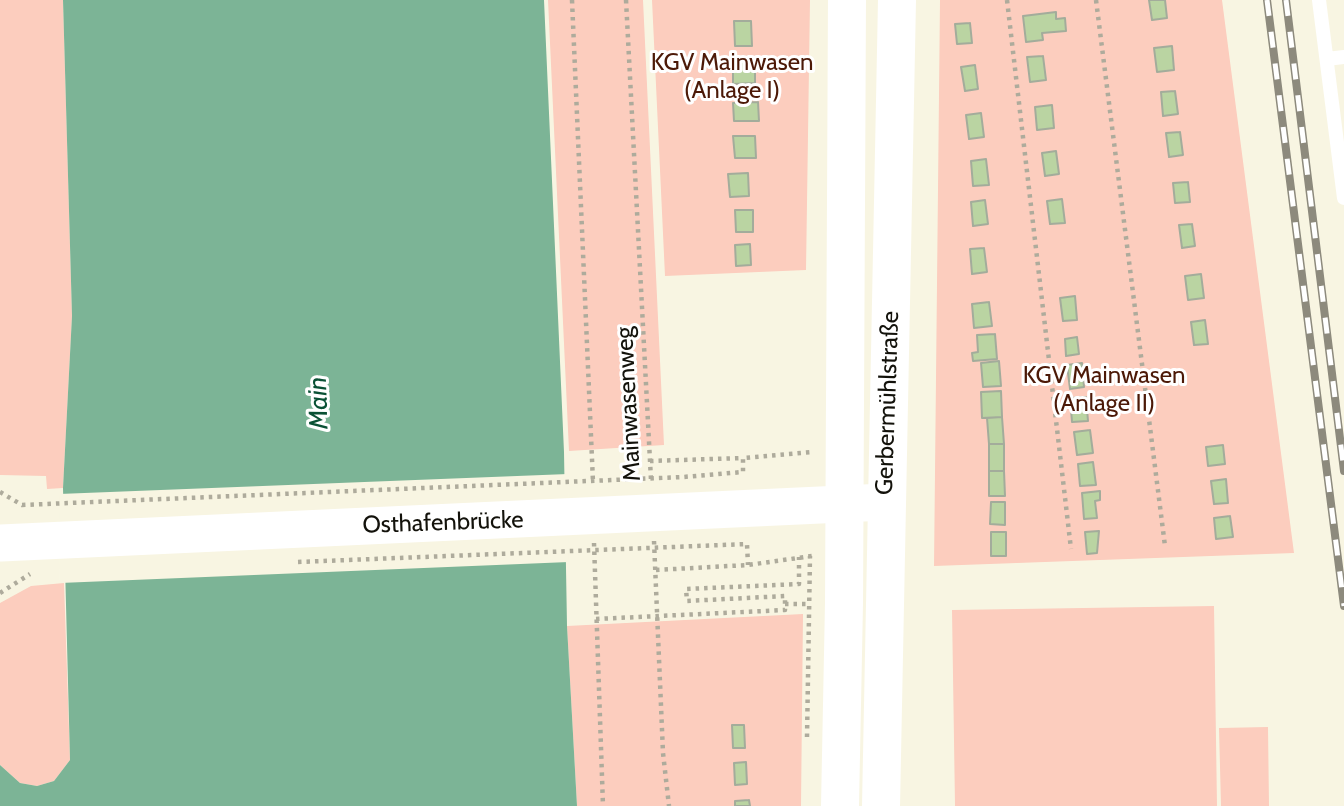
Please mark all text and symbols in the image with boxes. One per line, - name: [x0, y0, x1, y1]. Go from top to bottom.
- park label: KGV Mainwasen (Anlage I): [651, 49, 813, 105]
- street label: Gerbermühlstraße: [870, 310, 906, 496]
- street label: Mainwasenweg: [611, 326, 647, 482]
- park label: KGV Mainwasen (Anlage II): [1023, 362, 1185, 418]
- water label: Main: [302, 376, 336, 430]
- street label: Osthafenbrücke: [362, 506, 524, 540]

